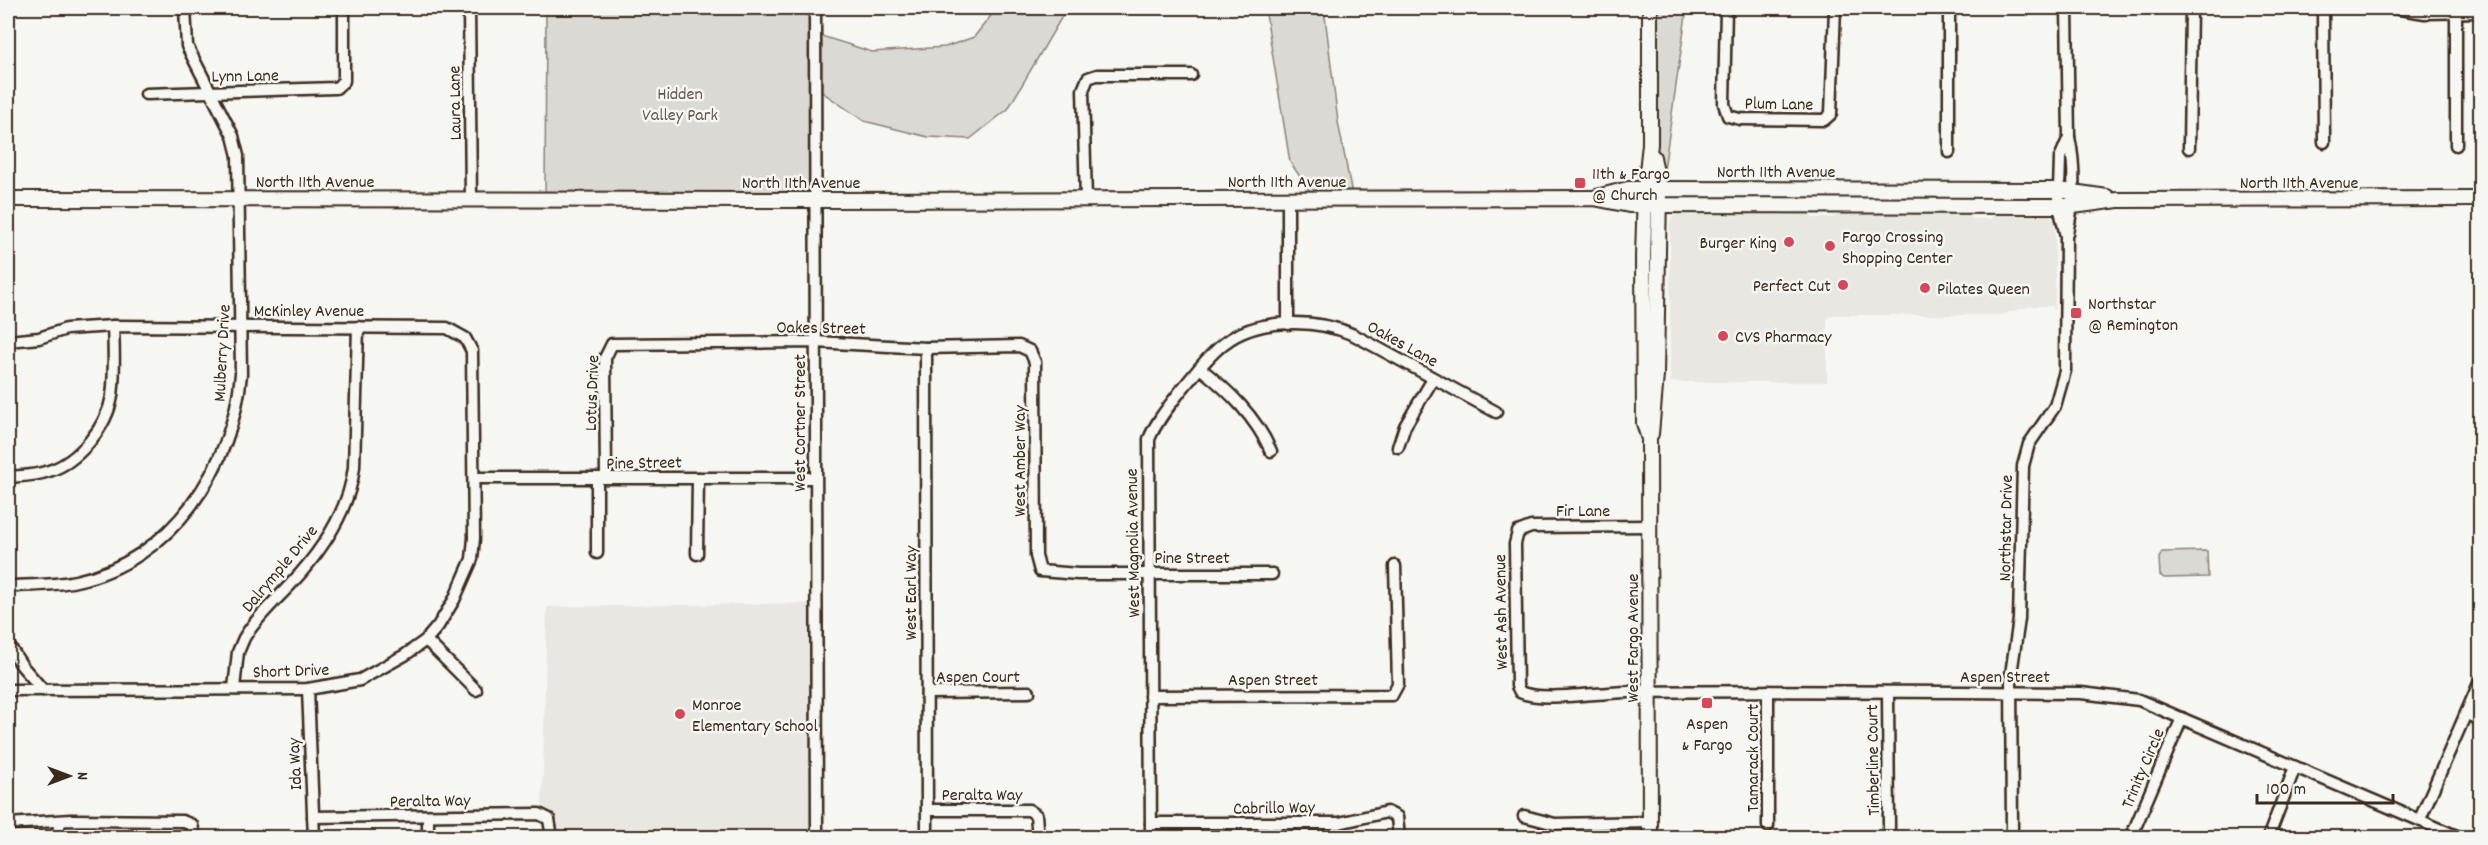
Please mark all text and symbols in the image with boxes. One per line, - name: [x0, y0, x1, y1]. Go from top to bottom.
- street label: Lynn Lane: [211, 64, 279, 91]
- street label: Laura Lane: [443, 65, 470, 141]
- park label: Hidden Valley Park: [642, 83, 718, 129]
- street label: Plum Lane: [1744, 92, 1814, 119]
- street label: North 11th Avenue: [1717, 161, 1835, 186]
- place label: 11th & Fargo @ Church: [1592, 163, 1670, 209]
- street label: North 11th Avenue: [256, 171, 374, 196]
- street label: North 11th Avenue: [1228, 171, 1346, 196]
- street label: North 11th Avenue: [742, 172, 860, 197]
- street label: North 11th Avenue: [2240, 172, 2358, 197]
- marker: 11th & Fargo @ Church: [1573, 176, 1587, 190]
- place label: Fargo Crossing Shopping Center: [1842, 226, 1953, 272]
- place label: Burger King: [1700, 232, 1777, 257]
- marker: Burger King: [1782, 235, 1796, 249]
- marker: Fargo Crossing Shopping Center: [1823, 239, 1837, 253]
- place label: Perfect Cut: [1753, 275, 1831, 300]
- marker: Perfect Cut: [1836, 278, 1850, 292]
- place label: Pilates Queen: [1937, 278, 2030, 303]
- marker: Pilates Queen: [1918, 281, 1932, 295]
- place label: Northstar @ Remington: [2088, 293, 2178, 339]
- street label: McKinley Avenue: [254, 300, 364, 325]
- street label: Mulberry Drive: [208, 304, 239, 403]
- marker: Northstar @ Remington: [2069, 306, 2083, 320]
- street label: Oakes Lane: [1362, 315, 1442, 375]
- street label: Oakes Street: [776, 316, 866, 343]
- place label: CVS Pharmacy: [1735, 326, 1832, 351]
- marker: CVS Pharmacy: [1716, 329, 1730, 343]
- street label: West Cortner Street: [789, 354, 814, 492]
- street label: Lotus Drive: [580, 355, 607, 432]
- street label: West Amber Way: [1009, 405, 1034, 517]
- street label: Pine Street: [606, 451, 682, 478]
- street label: West Magnolia Avenue: [1121, 468, 1148, 618]
- street label: Northstar Drive: [1994, 474, 2021, 582]
- street label: Fir Lane: [1556, 500, 1610, 525]
- street label: Dalrymple Drive: [237, 520, 325, 619]
- street label: West Earl Way: [900, 545, 925, 640]
- street label: Pine Street: [1154, 547, 1230, 572]
- street label: West Ash Avenue: [1489, 554, 1516, 670]
- street label: West Fargo Avenue: [1622, 573, 1647, 703]
- street label: Short Drive: [253, 659, 330, 686]
- street label: Aspen Court: [936, 666, 1020, 691]
- street label: Aspen Street: [1960, 666, 2050, 691]
- street label: Aspen Street: [1228, 669, 1318, 694]
- place label: Monroe Elementary School: [692, 694, 819, 740]
- marker: Aspen & Fargo: [1700, 696, 1714, 710]
- street label: Tamarack Court: [1742, 704, 1767, 812]
- street label: Timberline Court: [1861, 704, 1888, 816]
- marker: Monroe Elementary School: [673, 707, 687, 721]
- place label: Aspen & Fargo: [1681, 713, 1733, 759]
- street label: Trinity Circle: [2116, 725, 2172, 813]
- street label: Ida Way: [283, 736, 310, 791]
- north arrow: [39, 746, 99, 806]
- scale bar: [2257, 767, 2394, 805]
- text: N: [70, 772, 93, 780]
- text: 100 m: [2266, 778, 2306, 803]
- street label: Peralta Way: [942, 784, 1023, 809]
- street label: Peralta Way: [389, 789, 471, 816]
- street label: Cabrillo Way: [1233, 796, 1316, 823]

